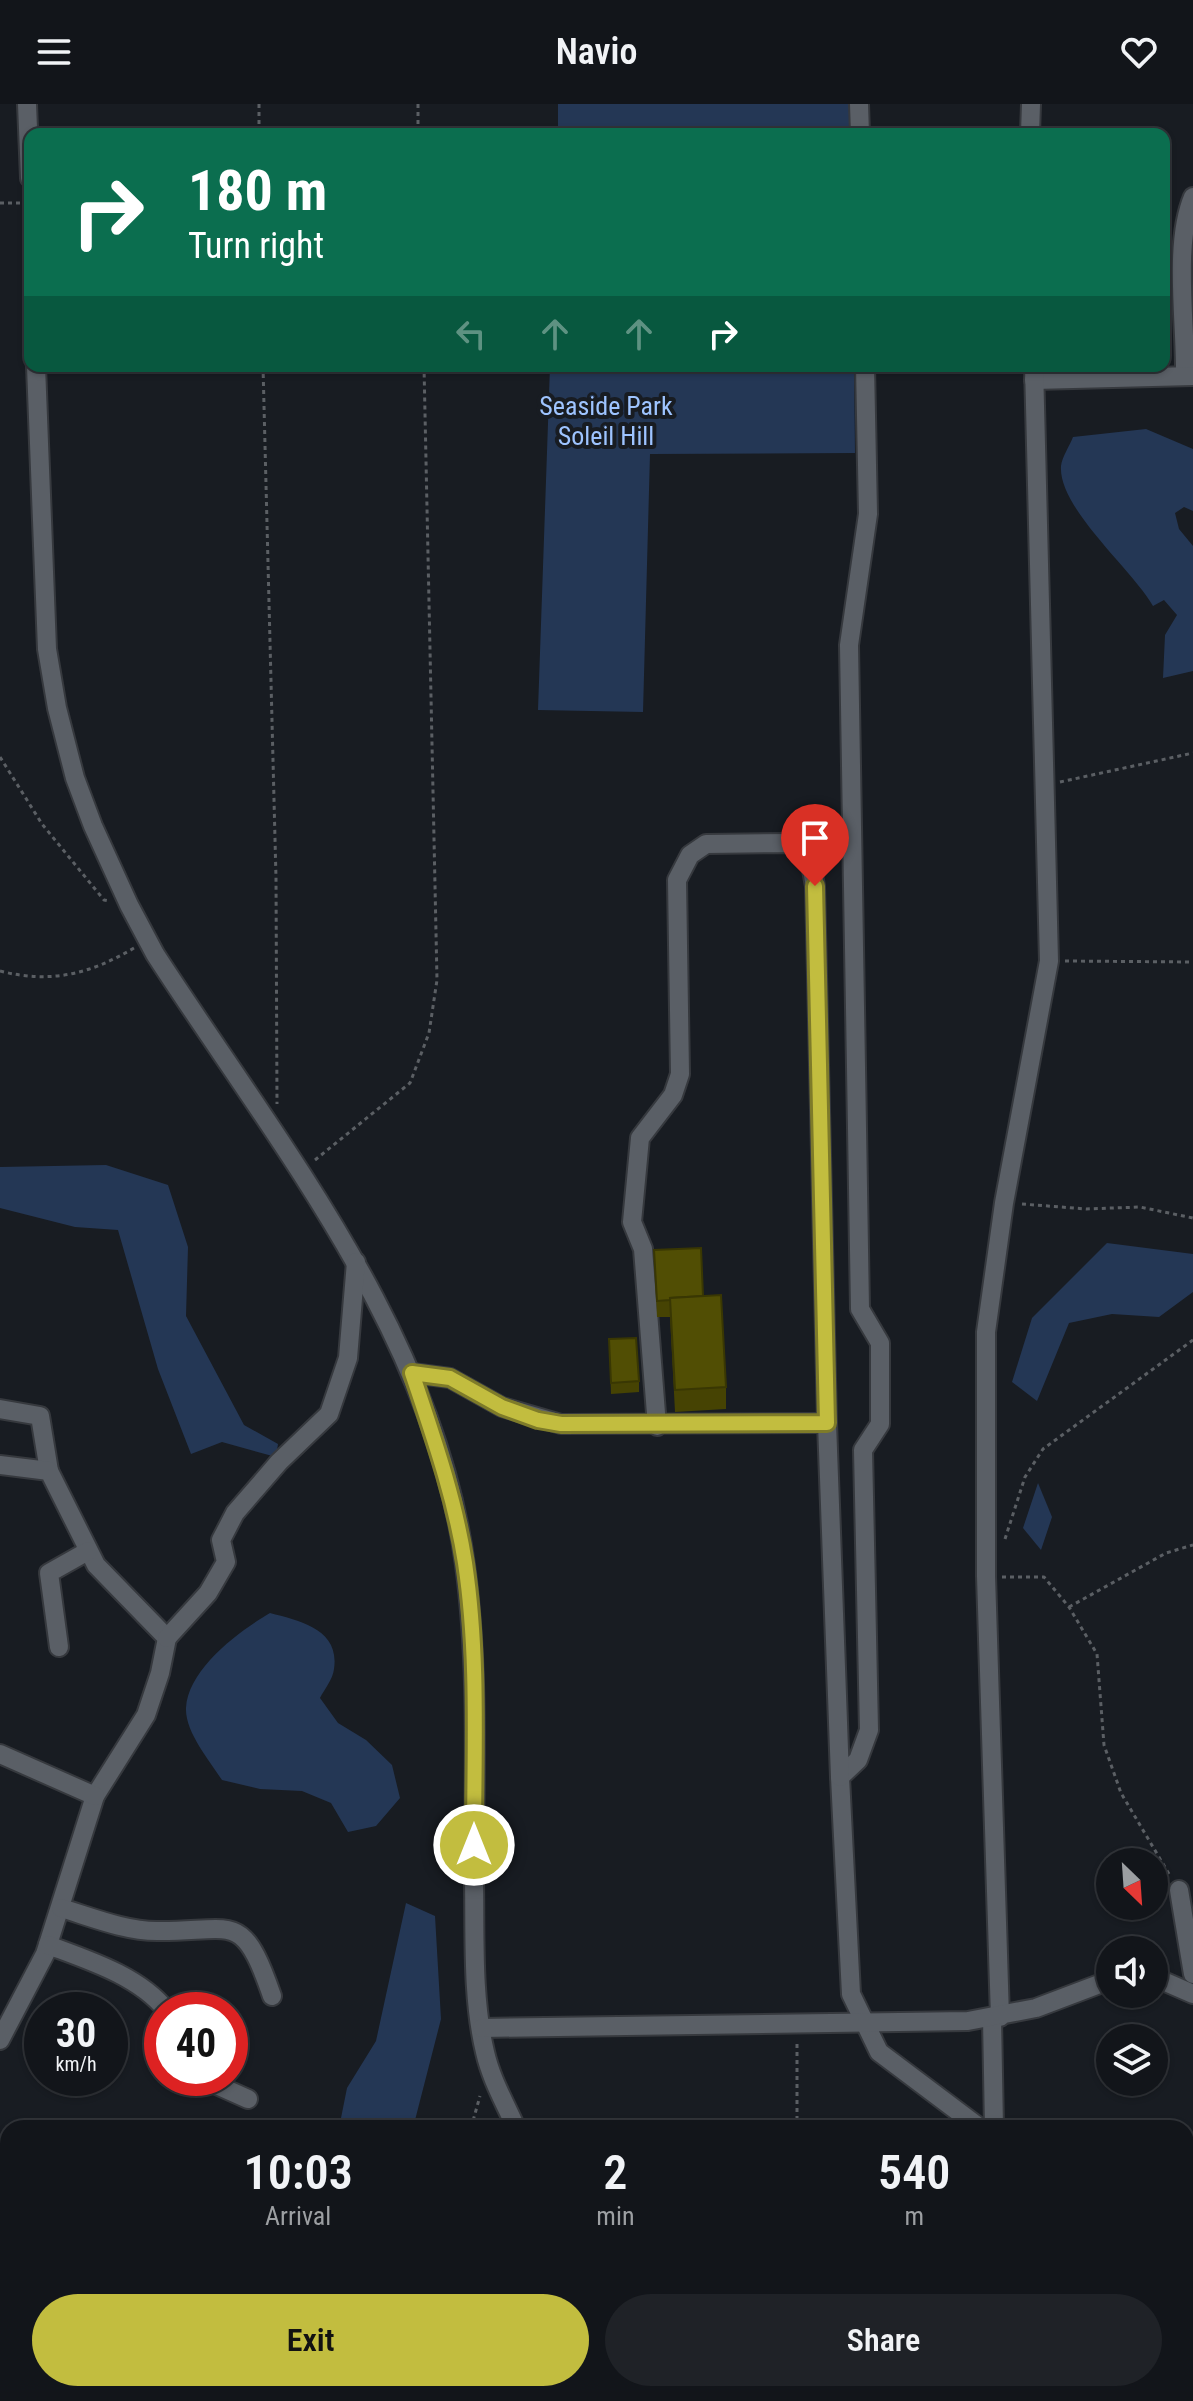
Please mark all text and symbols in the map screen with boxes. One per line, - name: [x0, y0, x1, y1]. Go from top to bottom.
- icon: menu: [32, 30, 76, 74]
- icon: heart: [1117, 30, 1161, 74]
- text: Navio: [556, 31, 637, 73]
- text: 180 m: [188, 158, 327, 224]
- icon: right: [56, 160, 160, 264]
- text: Turn right: [188, 225, 324, 267]
- icon: left: [449, 312, 493, 356]
- icon: ahead: [533, 312, 577, 356]
- icon: ahead: [617, 312, 661, 356]
- icon: right: [701, 312, 745, 356]
- park label: Seaside Park Soleil Hill: [539, 391, 673, 451]
- pin: [781, 804, 849, 886]
- icon: arrive: [793, 816, 837, 860]
- position arrow: [432, 1803, 516, 1887]
- north arrow: [1096, 1848, 1168, 1920]
- map controls: [1096, 1848, 1168, 2096]
- button: sound: [1096, 1936, 1168, 2008]
- speed limit sign: 40: [144, 1992, 248, 2096]
- text: 30: [56, 2010, 96, 2057]
- button: layers: [1096, 2024, 1168, 2096]
- text: km/h: [55, 2052, 97, 2076]
- text: 10:03: [244, 2144, 353, 2201]
- text: 2: [603, 2144, 627, 2201]
- text: 540: [878, 2144, 950, 2201]
- text: Arrival: [265, 2201, 331, 2231]
- text: min: [596, 2201, 634, 2231]
- text: m: [904, 2201, 924, 2231]
- button: Exit: [32, 2294, 589, 2386]
- button: Share: [605, 2294, 1162, 2386]

